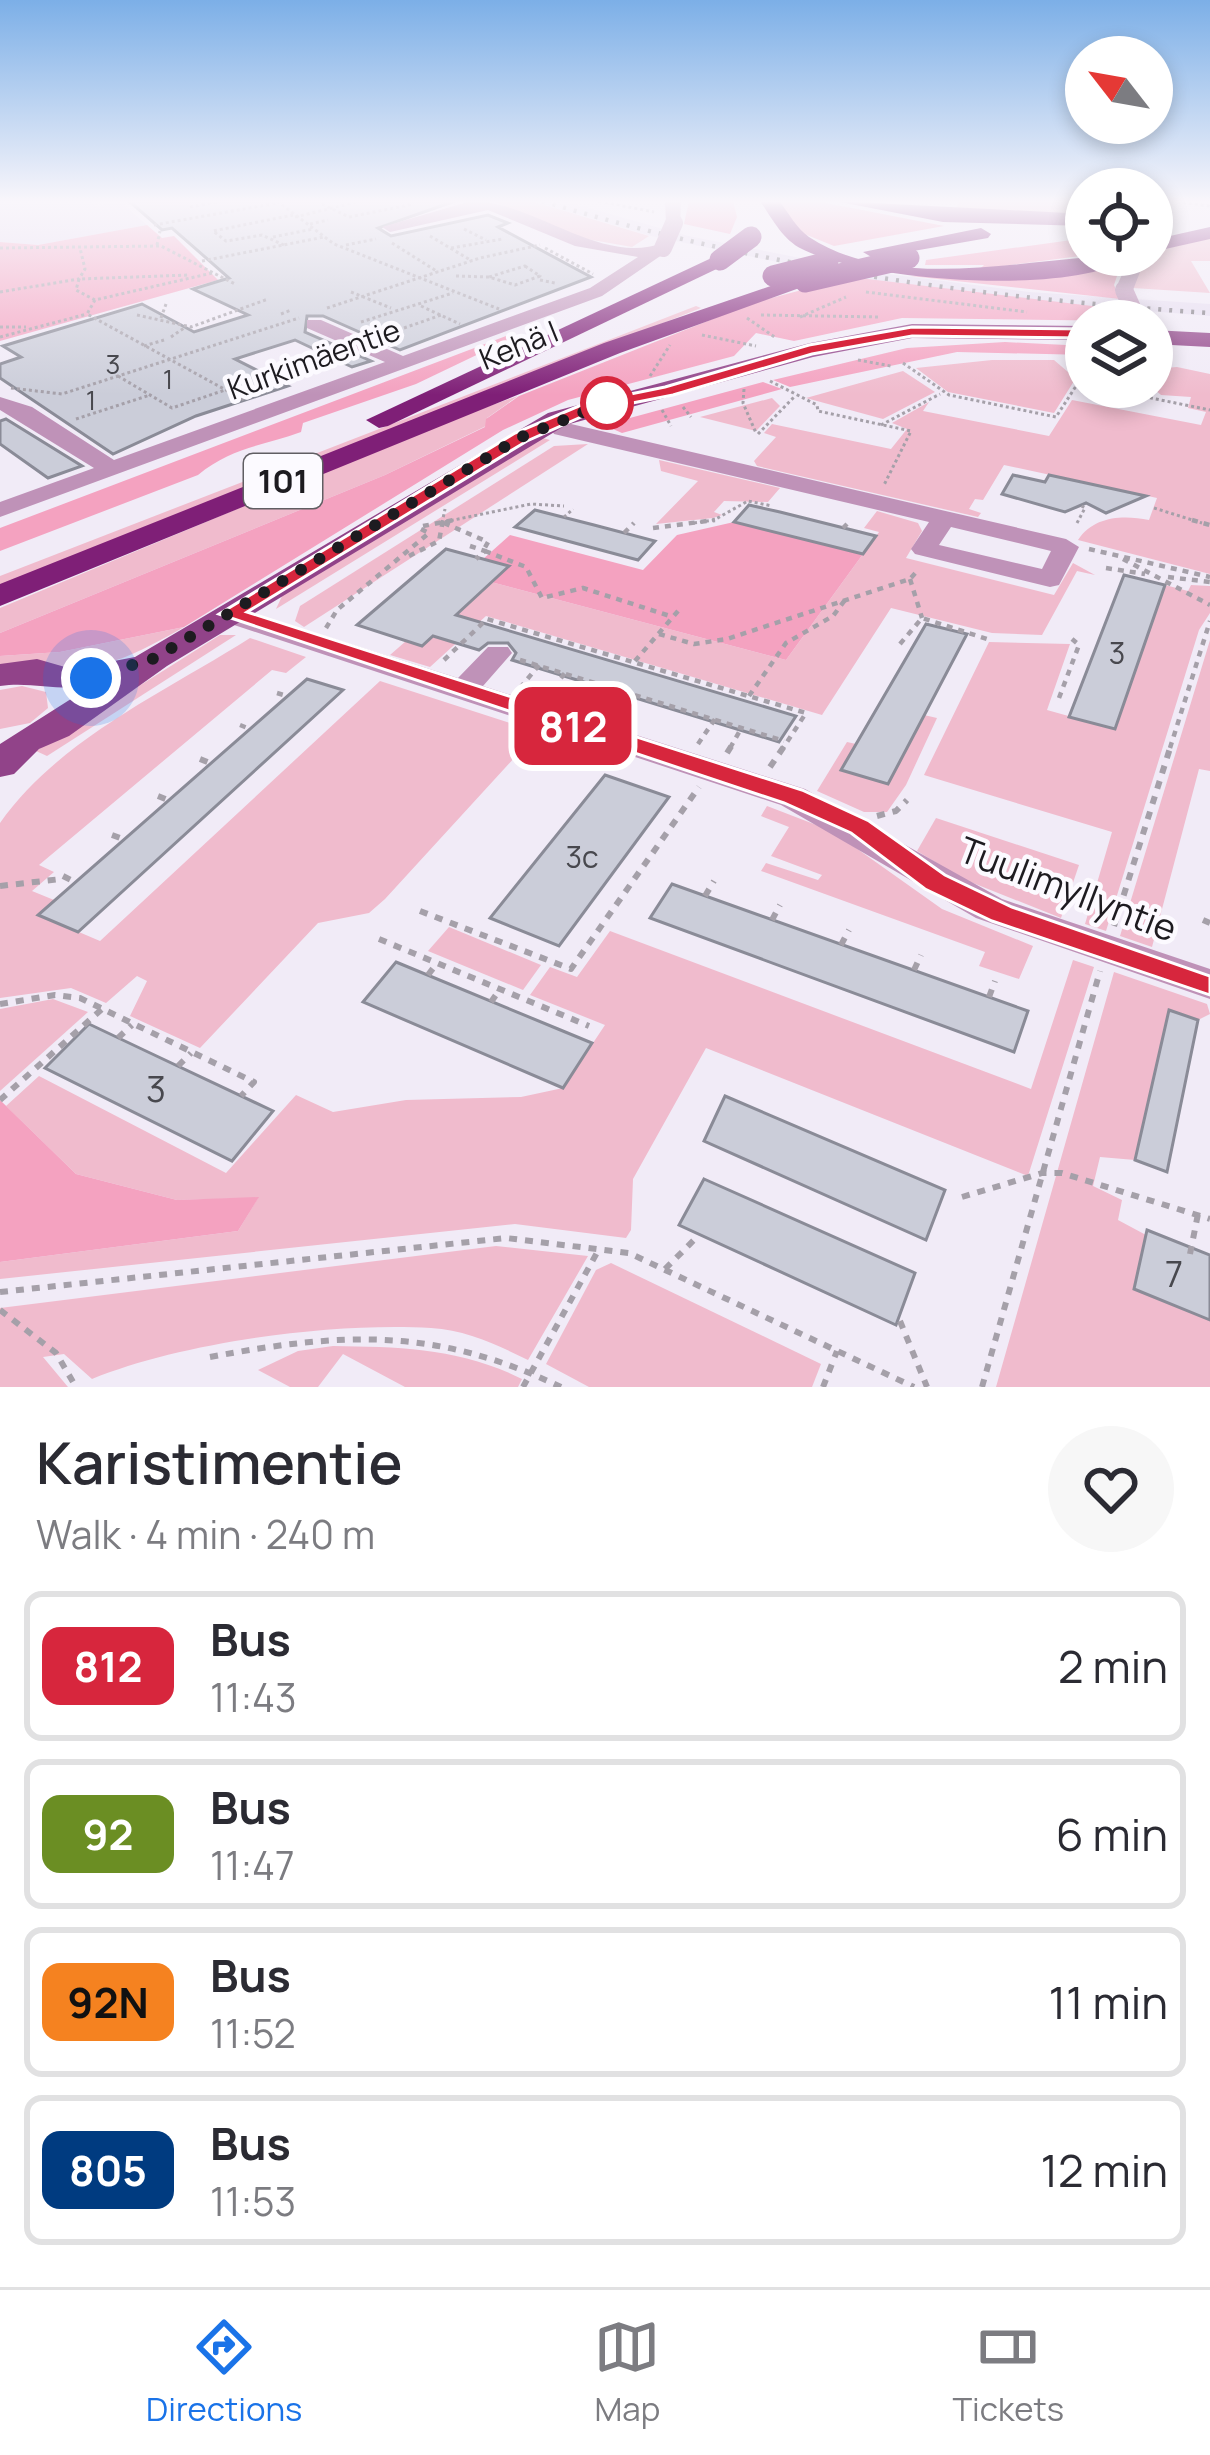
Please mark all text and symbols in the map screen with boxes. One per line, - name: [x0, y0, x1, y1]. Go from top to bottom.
- north arrow: [1065, 36, 1173, 144]
- map controls: [1065, 36, 1173, 408]
- button: locate: [1065, 168, 1173, 276]
- button: layers: [1065, 300, 1173, 408]
- street label: Kurkimäentie: [222, 308, 405, 409]
- street label: Kehä I: [473, 310, 564, 379]
- house number: 3: [106, 345, 120, 382]
- house number: 1: [163, 360, 173, 397]
- unlabelled marker: [582, 378, 632, 428]
- house number: 1: [86, 381, 96, 418]
- road number: 101: [244, 454, 322, 508]
- house number: 3: [1109, 632, 1125, 673]
- your location: [61, 648, 121, 708]
- line badge: 812: [504, 687, 642, 765]
- text: 812: [538, 697, 608, 755]
- street label: Tuulimyllyntie: [952, 825, 1184, 952]
- house number: 3c: [565, 836, 599, 877]
- house number: 3: [146, 1064, 166, 1113]
- house number: 7: [1165, 1249, 1183, 1298]
- text: Karistimentie: [36, 1423, 402, 1501]
- button: heart: [1048, 1426, 1174, 1552]
- text: Walk · 4 min · 240 m: [36, 1507, 375, 1561]
- text: Bus: [210, 1608, 291, 1670]
- text: 2 min: [1058, 1635, 1168, 1697]
- text: 812: [73, 1637, 143, 1695]
- text: 11:43: [210, 1670, 297, 1724]
- text: Bus: [210, 1776, 291, 1838]
- text: 6 min: [1056, 1803, 1168, 1865]
- text: 92: [82, 1805, 134, 1863]
- text: 11:47: [210, 1838, 295, 1892]
- text: Bus: [210, 1944, 291, 2006]
- text: 11 min: [1049, 1971, 1168, 2033]
- text: 92N: [67, 1973, 149, 2031]
- text: 11:52: [210, 2006, 296, 2060]
- text: Bus: [210, 2112, 291, 2174]
- text: 12 min: [1040, 2139, 1168, 2201]
- text: 805: [69, 2141, 147, 2199]
- text: 11:53: [210, 2174, 296, 2228]
- tab: Directions: [146, 2314, 302, 2431]
- tab: Map: [594, 2314, 660, 2431]
- tab: Tickets: [952, 2314, 1064, 2431]

